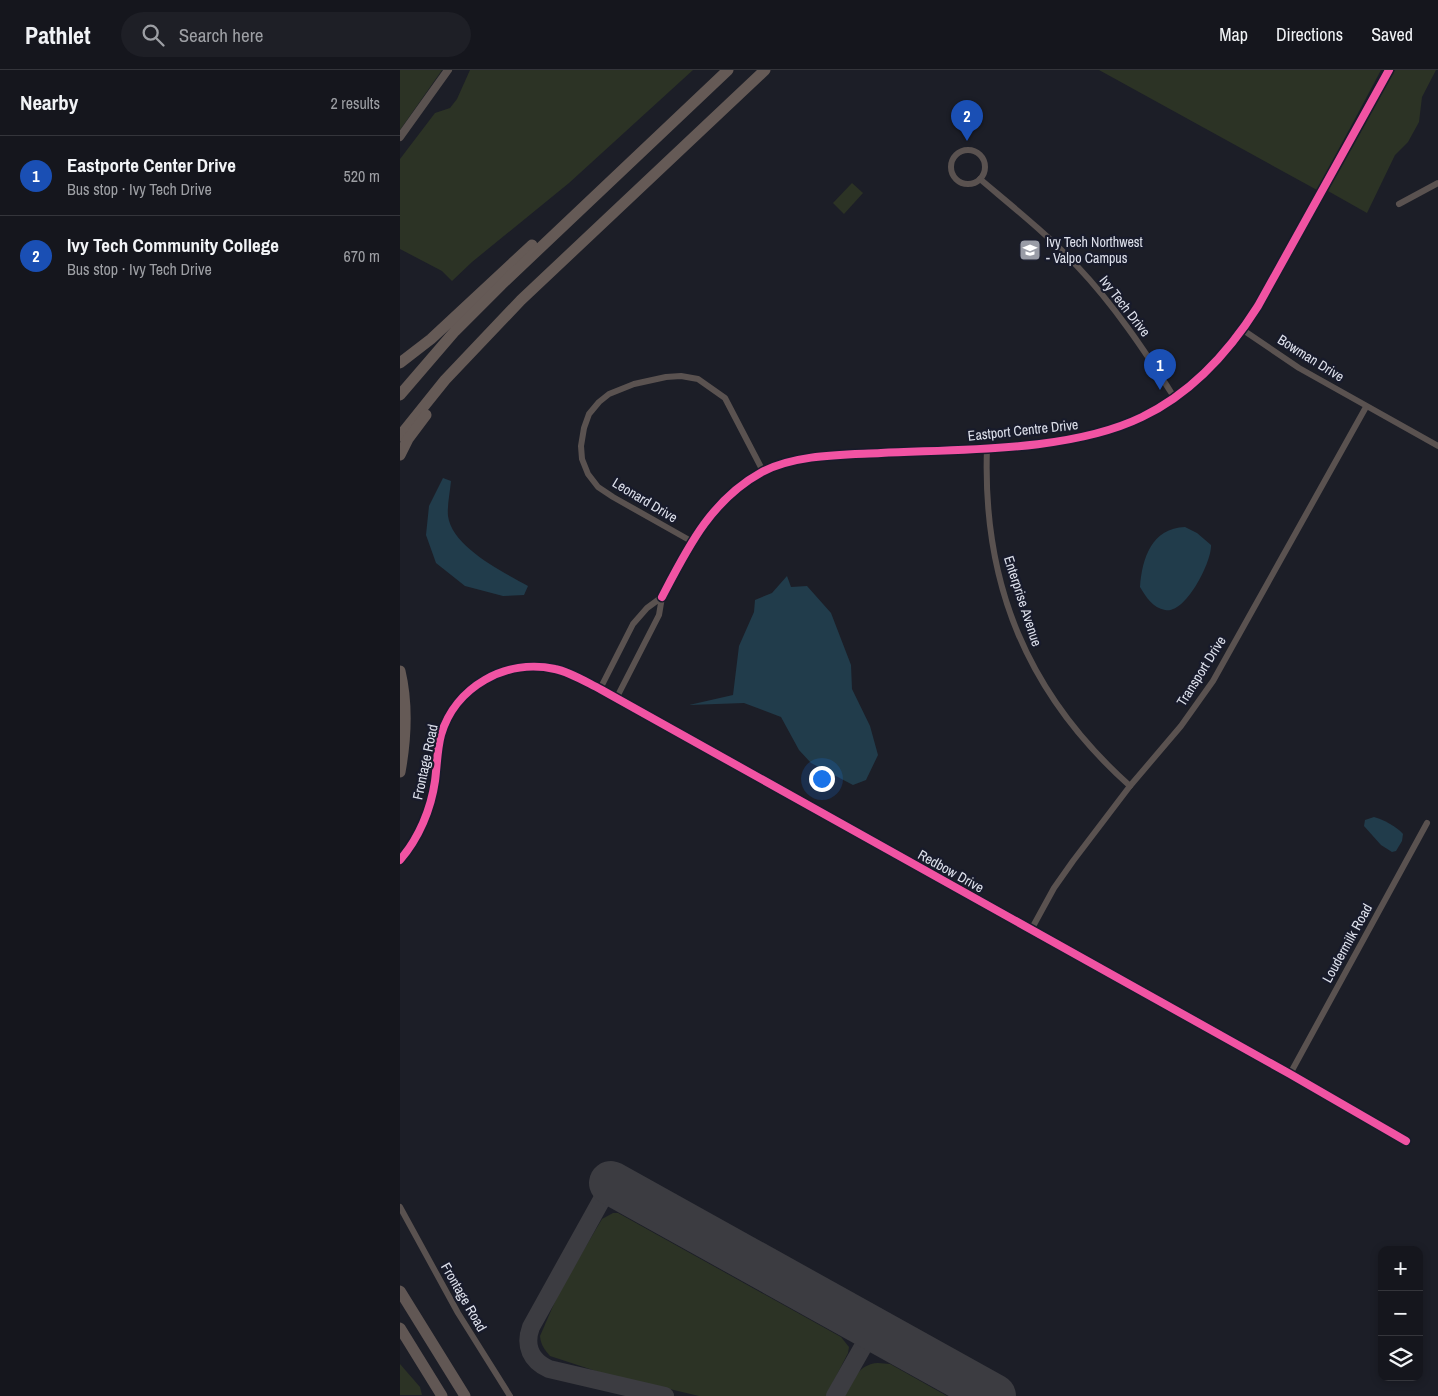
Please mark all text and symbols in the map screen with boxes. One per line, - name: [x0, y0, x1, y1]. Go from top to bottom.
- search box: [121, 12, 471, 57]
- text: Pathlet: [25, 19, 91, 51]
- icon: search: [139, 21, 167, 49]
- text: Search here: [179, 22, 264, 48]
- text: Map: [1219, 22, 1248, 47]
- text: Directions: [1276, 22, 1343, 47]
- text: Saved: [1371, 22, 1413, 47]
- text: Nearby: [20, 88, 78, 117]
- text: 2 results: [330, 92, 380, 114]
- pin: 2: [951, 100, 983, 141]
- text: Eastporte Center Drive: [67, 152, 236, 178]
- text: 1: [32, 165, 40, 187]
- text: 520 m: [344, 165, 380, 187]
- text: Bus stop · Ivy Tech Drive: [67, 178, 212, 200]
- text: Ivy Tech Community College: [67, 232, 279, 258]
- place label: Ivy Tech Northwest - Valpo Campus: [1046, 233, 1143, 267]
- school or university icon: Ivy Tech Northwest - Valpo Campus: [1018, 238, 1042, 262]
- text: 2: [32, 245, 40, 267]
- text: 670 m: [344, 245, 380, 267]
- text: Bus stop · Ivy Tech Drive: [67, 258, 212, 280]
- street label: Ivy Tech Drive: [1096, 272, 1154, 340]
- street label: Bowman Drive: [1274, 330, 1348, 386]
- pin: 1: [1144, 349, 1176, 390]
- street label: Eastport Centre Drive: [967, 415, 1079, 445]
- street label: Leonard Drive: [609, 474, 681, 526]
- street label: Enterprise Avenue: [1000, 553, 1046, 649]
- street label: Transport Drive: [1172, 633, 1230, 709]
- street label: Frontage Road: [408, 723, 442, 801]
- your location: [809, 766, 835, 792]
- street label: Redbow Drive: [915, 845, 987, 897]
- street label: Loudermilk Road: [1318, 900, 1376, 986]
- map controls: [1378, 1246, 1423, 1381]
- button: +: [1378, 1246, 1423, 1291]
- street label: Frontage Road: [437, 1259, 491, 1335]
- button: −: [1378, 1291, 1423, 1336]
- button: layers: [1378, 1336, 1423, 1381]

